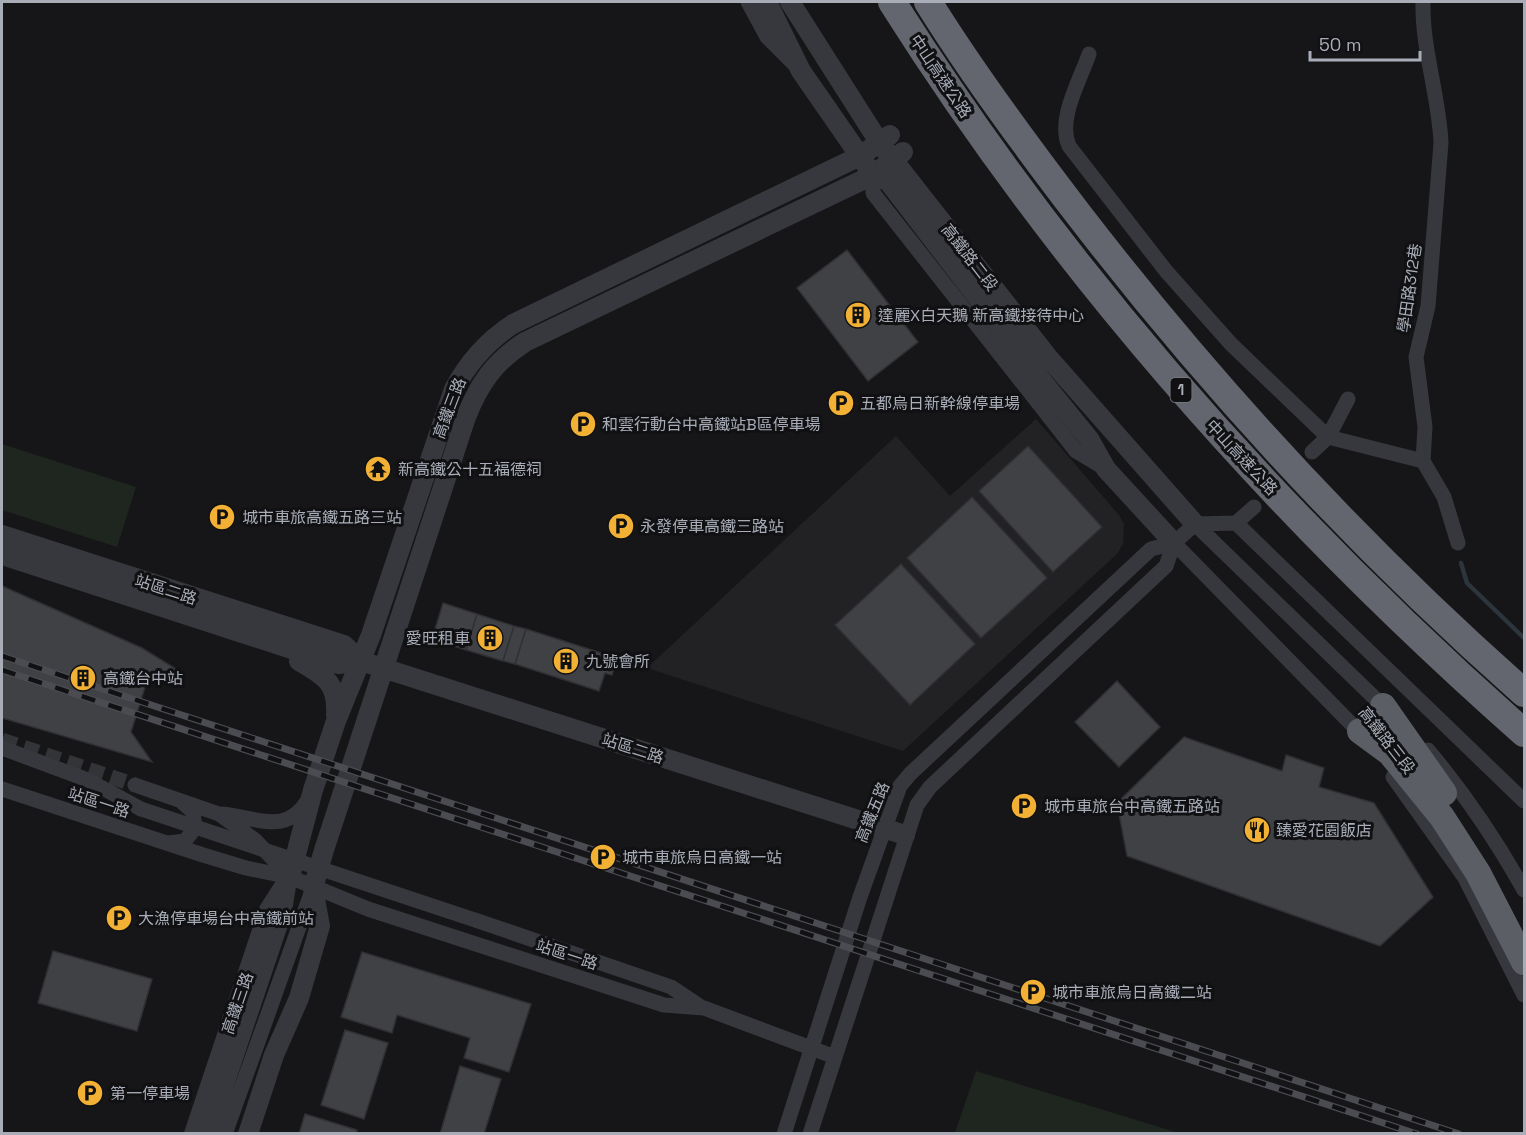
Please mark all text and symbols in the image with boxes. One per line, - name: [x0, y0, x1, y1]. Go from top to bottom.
- scale bar: [1310, 24, 1420, 62]
- street label: 中山高速公路: [905, 31, 976, 122]
- text: 50 m: [1319, 33, 1361, 56]
- street label: 高鐵路二段: [937, 219, 1003, 295]
- street label: 學田路312巷: [1393, 242, 1426, 334]
- building icon: 達麗X白天鵝 新高鐵接待中心: [843, 300, 873, 330]
- place label: 達麗X白天鵝 新高鐵接待中心: [878, 305, 1084, 326]
- street label: 高鐵三路: [428, 375, 471, 442]
- road number: 1: [1170, 378, 1192, 402]
- parking icon: 五都烏日新幹線停車場: [826, 388, 856, 418]
- place label: 五都烏日新幹線停車場: [860, 393, 1020, 414]
- parking icon: 和雲行動台中高鐵站B區停車場: [568, 409, 598, 439]
- place label: 和雲行動台中高鐵站B區停車場: [602, 414, 821, 435]
- street label: 中山高速公路: [1201, 415, 1282, 500]
- temple icon: 新高鐵公十五福德祠: [363, 454, 393, 484]
- place label: 新高鐵公十五福德祠: [398, 459, 542, 480]
- parking icon: 城市車旅高鐵五路三站: [207, 502, 237, 532]
- place label: 城市車旅高鐵五路三站: [242, 507, 402, 528]
- parking icon: 永發停車高鐵三路站: [606, 511, 636, 541]
- place label: 永發停車高鐵三路站: [640, 516, 784, 537]
- street label: 站區二路: [132, 570, 200, 609]
- building icon: 愛旺租車: [475, 623, 505, 653]
- place label: 愛旺租車: [406, 628, 470, 649]
- building icon: 九號會所: [551, 646, 581, 676]
- place label: 九號會所: [586, 651, 650, 672]
- building icon: 高鐵台中站: [68, 663, 98, 693]
- place label: 高鐵台中站: [103, 668, 183, 689]
- street label: 高鐵路三段: [1354, 702, 1420, 778]
- street label: 站區二路: [599, 729, 667, 768]
- street label: 高鐵五路: [851, 779, 894, 846]
- street label: 站區一路: [65, 783, 133, 822]
- parking icon: 城市車旅台中高鐵五路站: [1009, 791, 1039, 821]
- place label: 城市車旅台中高鐵五路站: [1044, 796, 1220, 817]
- restaurant icon: 臻愛花園飯店: [1242, 815, 1272, 845]
- place label: 臻愛花園飯店: [1276, 820, 1372, 841]
- parking icon: 城市車旅烏日高鐵一站: [588, 842, 618, 872]
- place label: 城市車旅烏日高鐵一站: [622, 847, 782, 868]
- parking icon: 大漁停車場台中高鐵前站: [104, 903, 134, 933]
- place label: 大漁停車場台中高鐵前站: [138, 908, 314, 929]
- street label: 站區一路: [533, 935, 601, 974]
- street label: 高鐵三路: [217, 969, 258, 1037]
- parking icon: 城市車旅烏日高鐵二站: [1018, 977, 1048, 1007]
- place label: 城市車旅烏日高鐵二站: [1052, 982, 1212, 1003]
- parking icon: 第一停車場: [75, 1078, 105, 1108]
- place label: 第一停車場: [110, 1083, 190, 1104]

